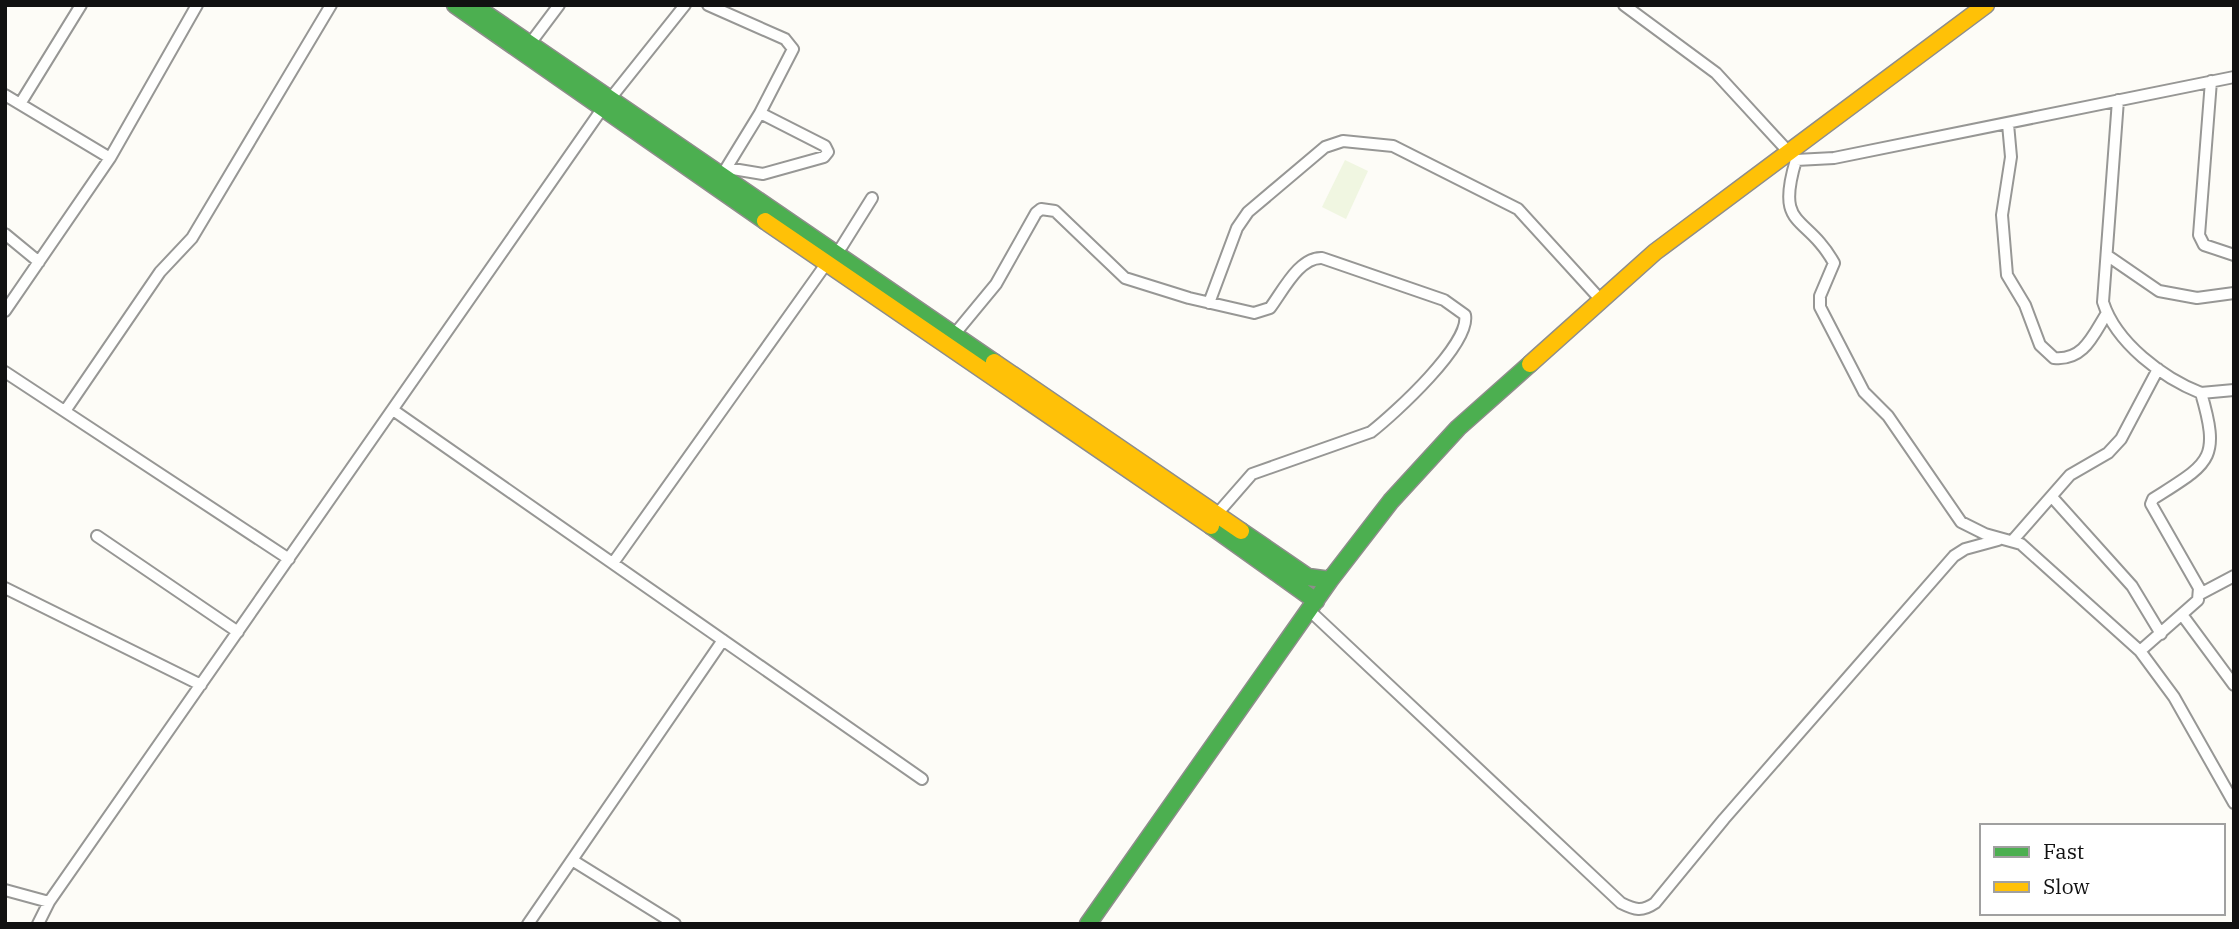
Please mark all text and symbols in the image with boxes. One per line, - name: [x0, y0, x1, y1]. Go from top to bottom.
- legend: [1980, 824, 2225, 915]
- text: Fast: [2043, 837, 2084, 865]
- text: Slow: [2043, 872, 2090, 900]

